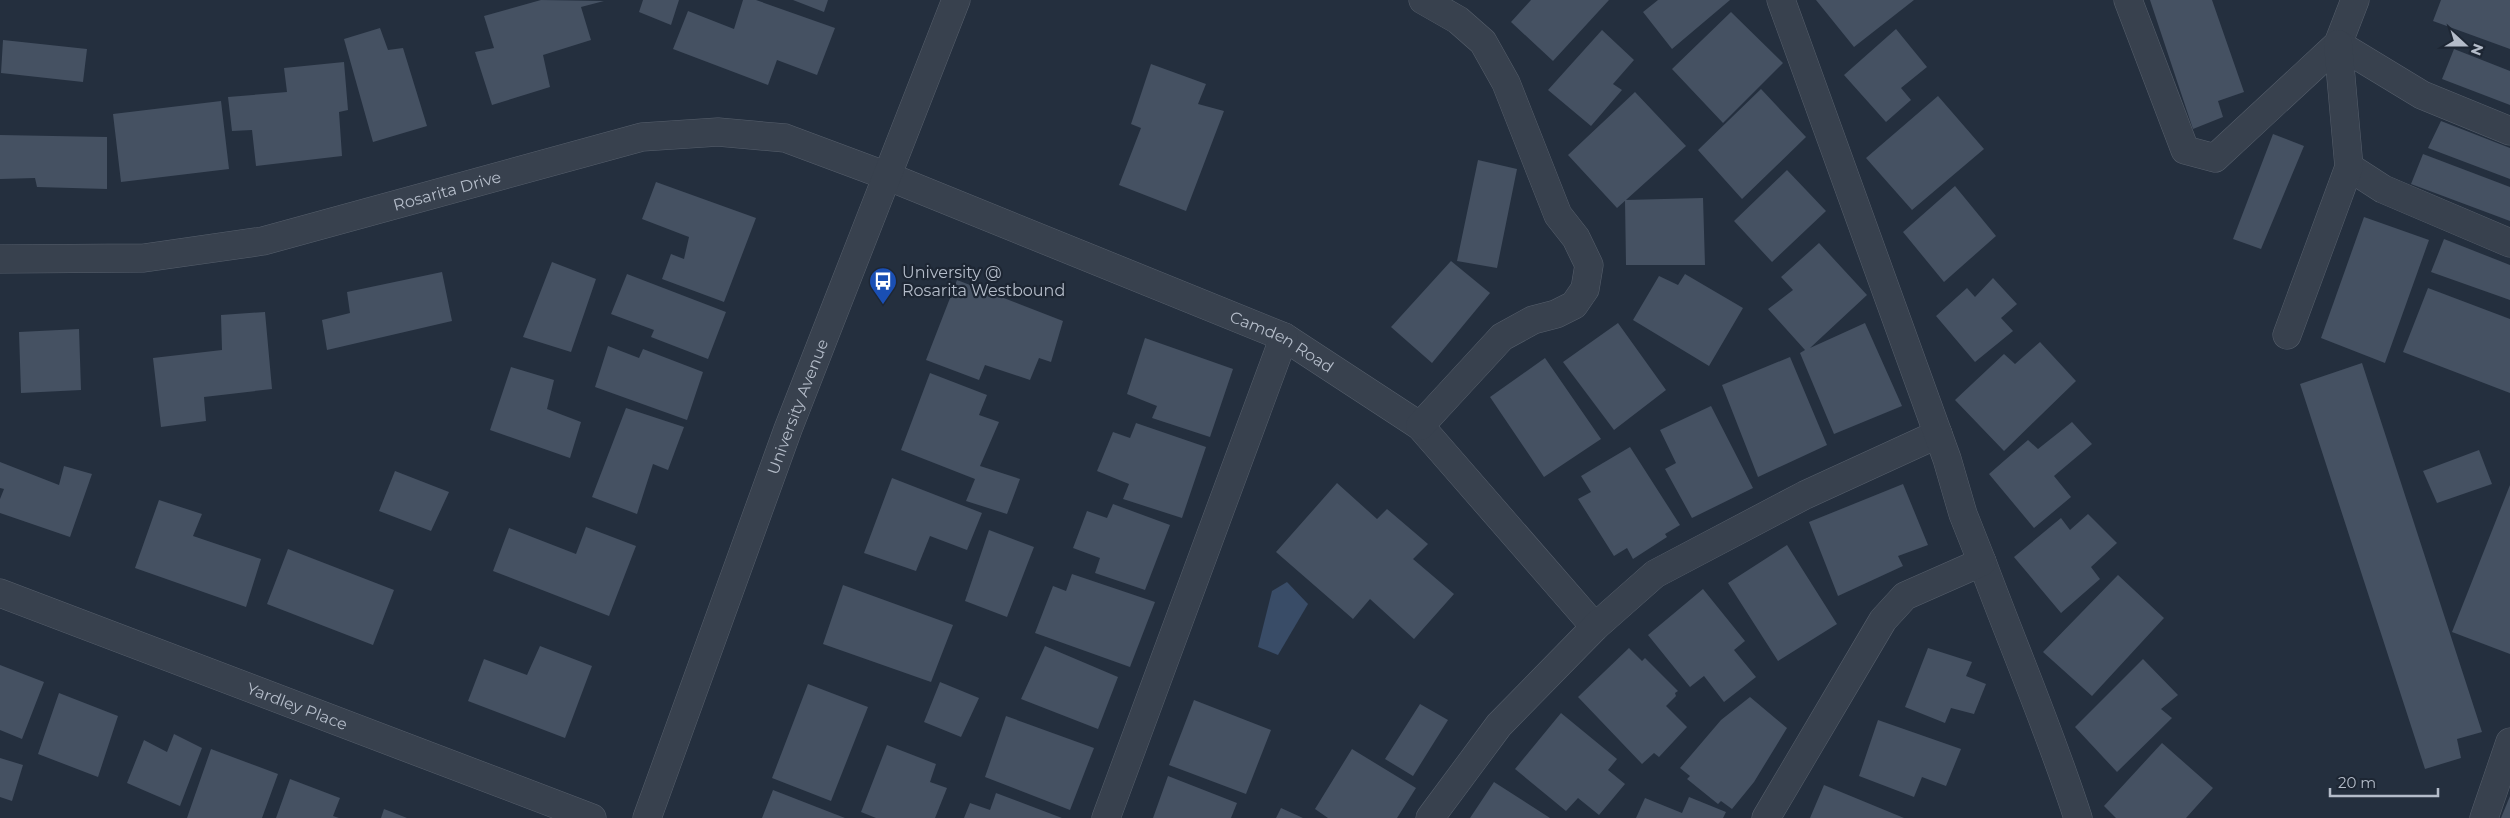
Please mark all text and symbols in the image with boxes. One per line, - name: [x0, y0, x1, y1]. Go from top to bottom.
- north arrow: [2440, 20, 2490, 70]
- text: N: [2467, 41, 2488, 58]
- street label: Rosarita Drive: [391, 167, 503, 215]
- place label: University @ Rosarita Westbound: [902, 263, 1065, 300]
- bus stop icon: University @ Rosarita Westbound: [868, 266, 898, 305]
- street label: Camden Road: [1227, 307, 1337, 377]
- street label: University Avenue: [763, 336, 832, 477]
- street label: Yardley Place: [244, 679, 350, 734]
- scale bar: [2330, 766, 2438, 798]
- text: 20 m: [2338, 773, 2376, 792]

